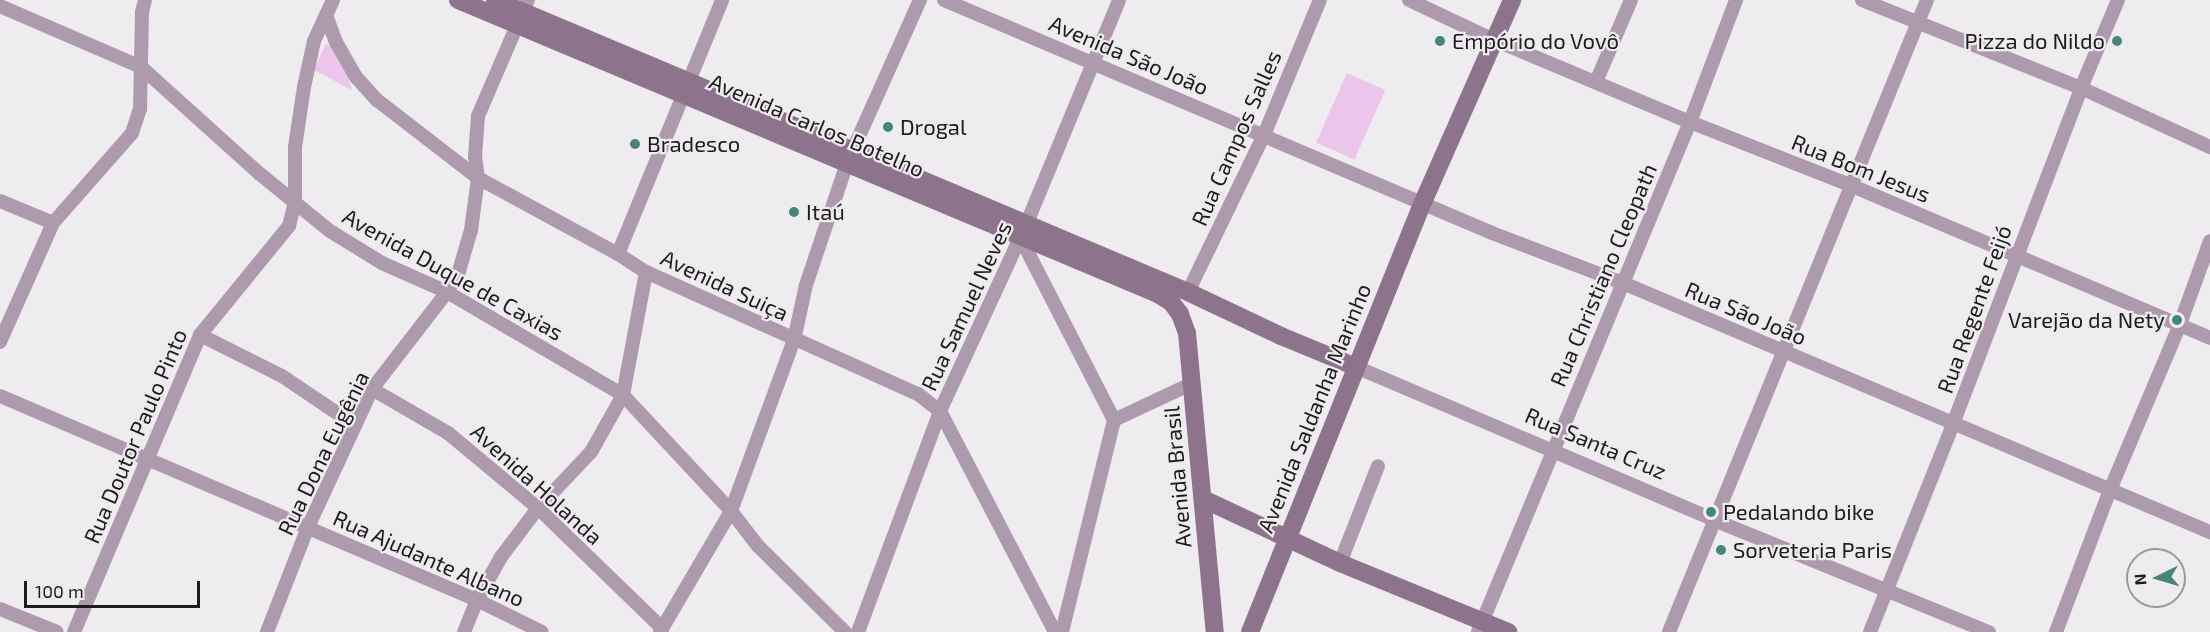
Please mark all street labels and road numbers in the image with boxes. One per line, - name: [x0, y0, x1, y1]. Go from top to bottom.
- street label: Avenida São João: [1045, 9, 1213, 101]
- street label: Rua Campos Salles: [1186, 46, 1286, 230]
- street label: Avenida Carlos Botelho: [705, 68, 929, 182]
- street label: Rua Bom Jesus: [1788, 128, 1934, 208]
- street label: Rua Christiano Cleopath: [1544, 160, 1662, 390]
- street label: Avenida Duque de Caxias: [338, 202, 568, 346]
- street label: Rua Samuel Neves: [915, 217, 1017, 395]
- street label: Rua Regente Feijó: [1931, 221, 2017, 397]
- street label: Avenida Suiça: [657, 244, 793, 326]
- street label: Rua São João: [1681, 276, 1811, 350]
- street label: Avenida Saldanha Marinho: [1252, 280, 1376, 536]
- street label: Rua Doutor Paulo Pinto: [78, 325, 192, 547]
- street label: Rua Dona Eugênia: [272, 367, 374, 539]
- street label: Rua Santa Cruz: [1521, 401, 1671, 485]
- street label: Avenida Brasil: [1158, 405, 1196, 549]
- street label: Avenida Holanda: [466, 418, 608, 550]
- street label: Rua Ajudante Albano: [329, 504, 529, 612]

